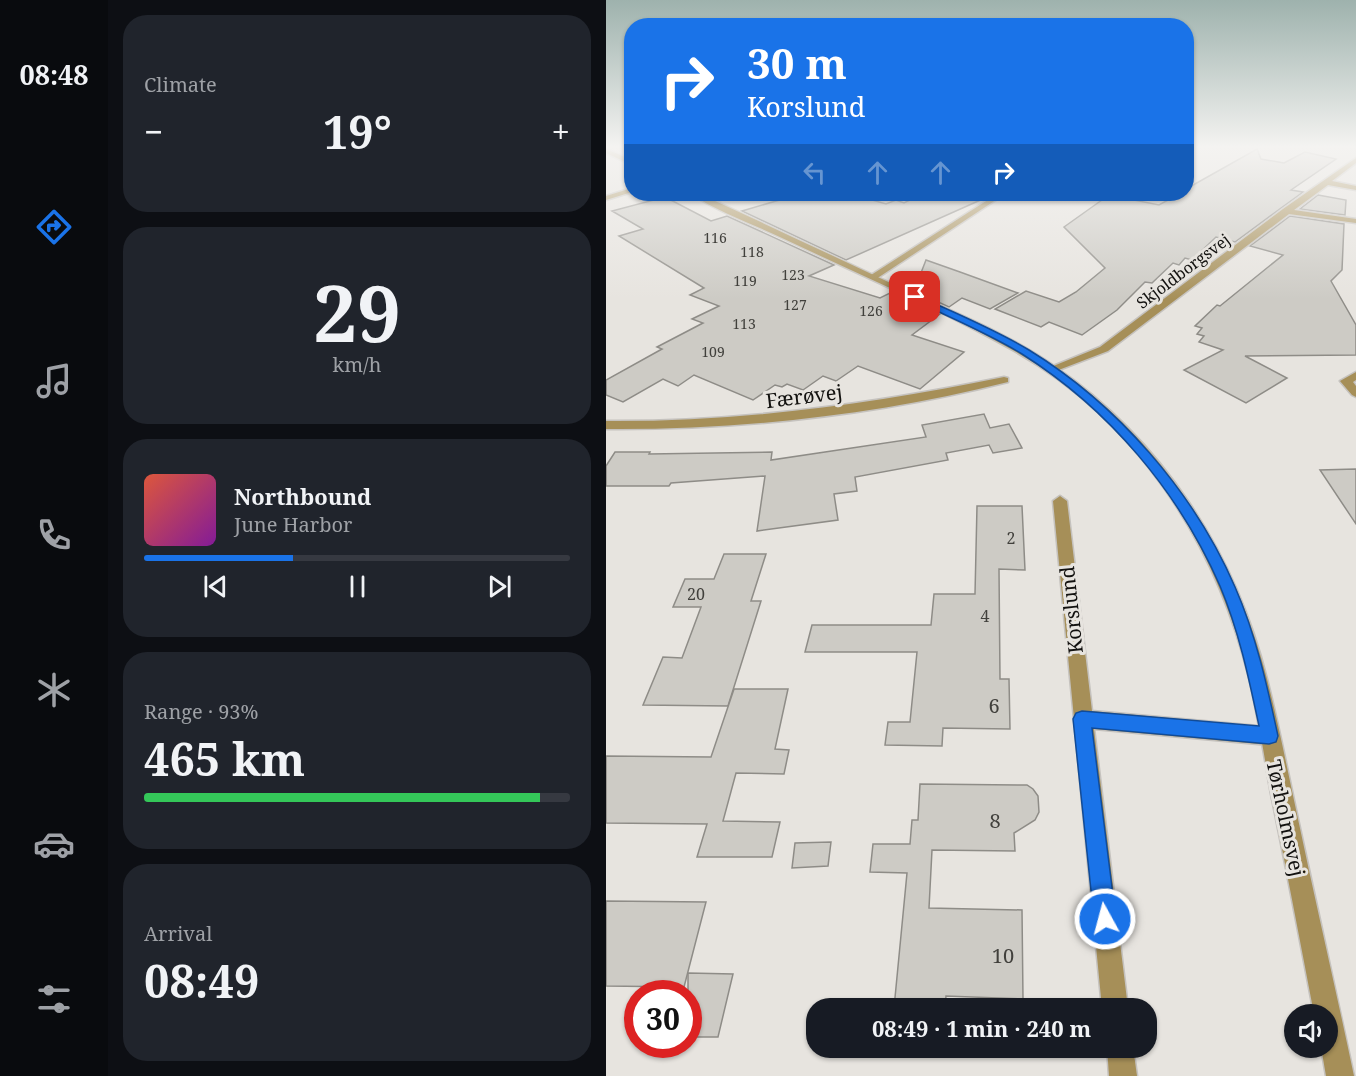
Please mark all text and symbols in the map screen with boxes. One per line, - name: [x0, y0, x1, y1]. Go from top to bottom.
- text: 30 m: [747, 34, 847, 91]
- icon: right: [648, 42, 726, 120]
- text: 08:48: [19, 56, 89, 93]
- text: Climate: [144, 71, 217, 98]
- text: Korslund: [747, 88, 865, 125]
- text: 19°: [323, 101, 392, 162]
- text: −: [144, 109, 163, 154]
- text: +: [552, 109, 570, 154]
- icon: left: [798, 156, 831, 189]
- icon: ahead: [861, 156, 894, 189]
- icon: ahead: [924, 156, 957, 189]
- icon: right: [987, 156, 1020, 189]
- icon: directions: [33, 206, 75, 248]
- house number: 116: [703, 228, 727, 247]
- street label: Skjoldborgsvej: [1132, 229, 1234, 313]
- house number: 118: [740, 242, 764, 261]
- text: 29: [313, 259, 401, 365]
- house number: 123: [781, 265, 805, 284]
- house number: 119: [733, 271, 757, 290]
- pin: [889, 271, 940, 322]
- icon: arrive: [898, 280, 931, 313]
- house number: 127: [783, 295, 807, 314]
- house number: 126: [859, 301, 883, 320]
- house number: 113: [732, 314, 756, 333]
- house number: 109: [701, 342, 725, 361]
- text: km/h: [332, 351, 382, 378]
- icon: music: [33, 360, 75, 402]
- street label: Færøvej: [764, 378, 844, 414]
- text: Northbound: [234, 481, 371, 511]
- text: June Harbor: [234, 511, 352, 538]
- icon: phone: [33, 514, 75, 556]
- house number: 2: [1007, 527, 1015, 549]
- street label: Korslund: [1053, 565, 1089, 655]
- icon: previous: [199, 570, 232, 603]
- icon: pause: [341, 570, 374, 603]
- icon: next: [483, 570, 516, 603]
- house number: 20: [687, 583, 705, 605]
- house number: 4: [981, 605, 990, 627]
- icon: climate: [33, 669, 75, 711]
- house number: 6: [988, 692, 1000, 719]
- text: Range · 93%: [144, 698, 258, 725]
- text: 465 km: [144, 728, 305, 789]
- street label: Tørholmsvej: [1260, 757, 1312, 879]
- house number: 8: [989, 807, 1001, 834]
- icon: car: [33, 823, 75, 865]
- position arrow: [1073, 887, 1137, 951]
- text: Arrival: [144, 920, 212, 947]
- house number: 10: [992, 942, 1014, 969]
- text: 08:49: [144, 950, 259, 1011]
- icon: filters: [33, 978, 75, 1020]
- speed limit sign: 30: [624, 980, 702, 1058]
- map controls: [1284, 1004, 1338, 1058]
- button: sound: [1284, 1004, 1338, 1058]
- text: 08:49 · 1 min · 240 m: [872, 1013, 1091, 1043]

